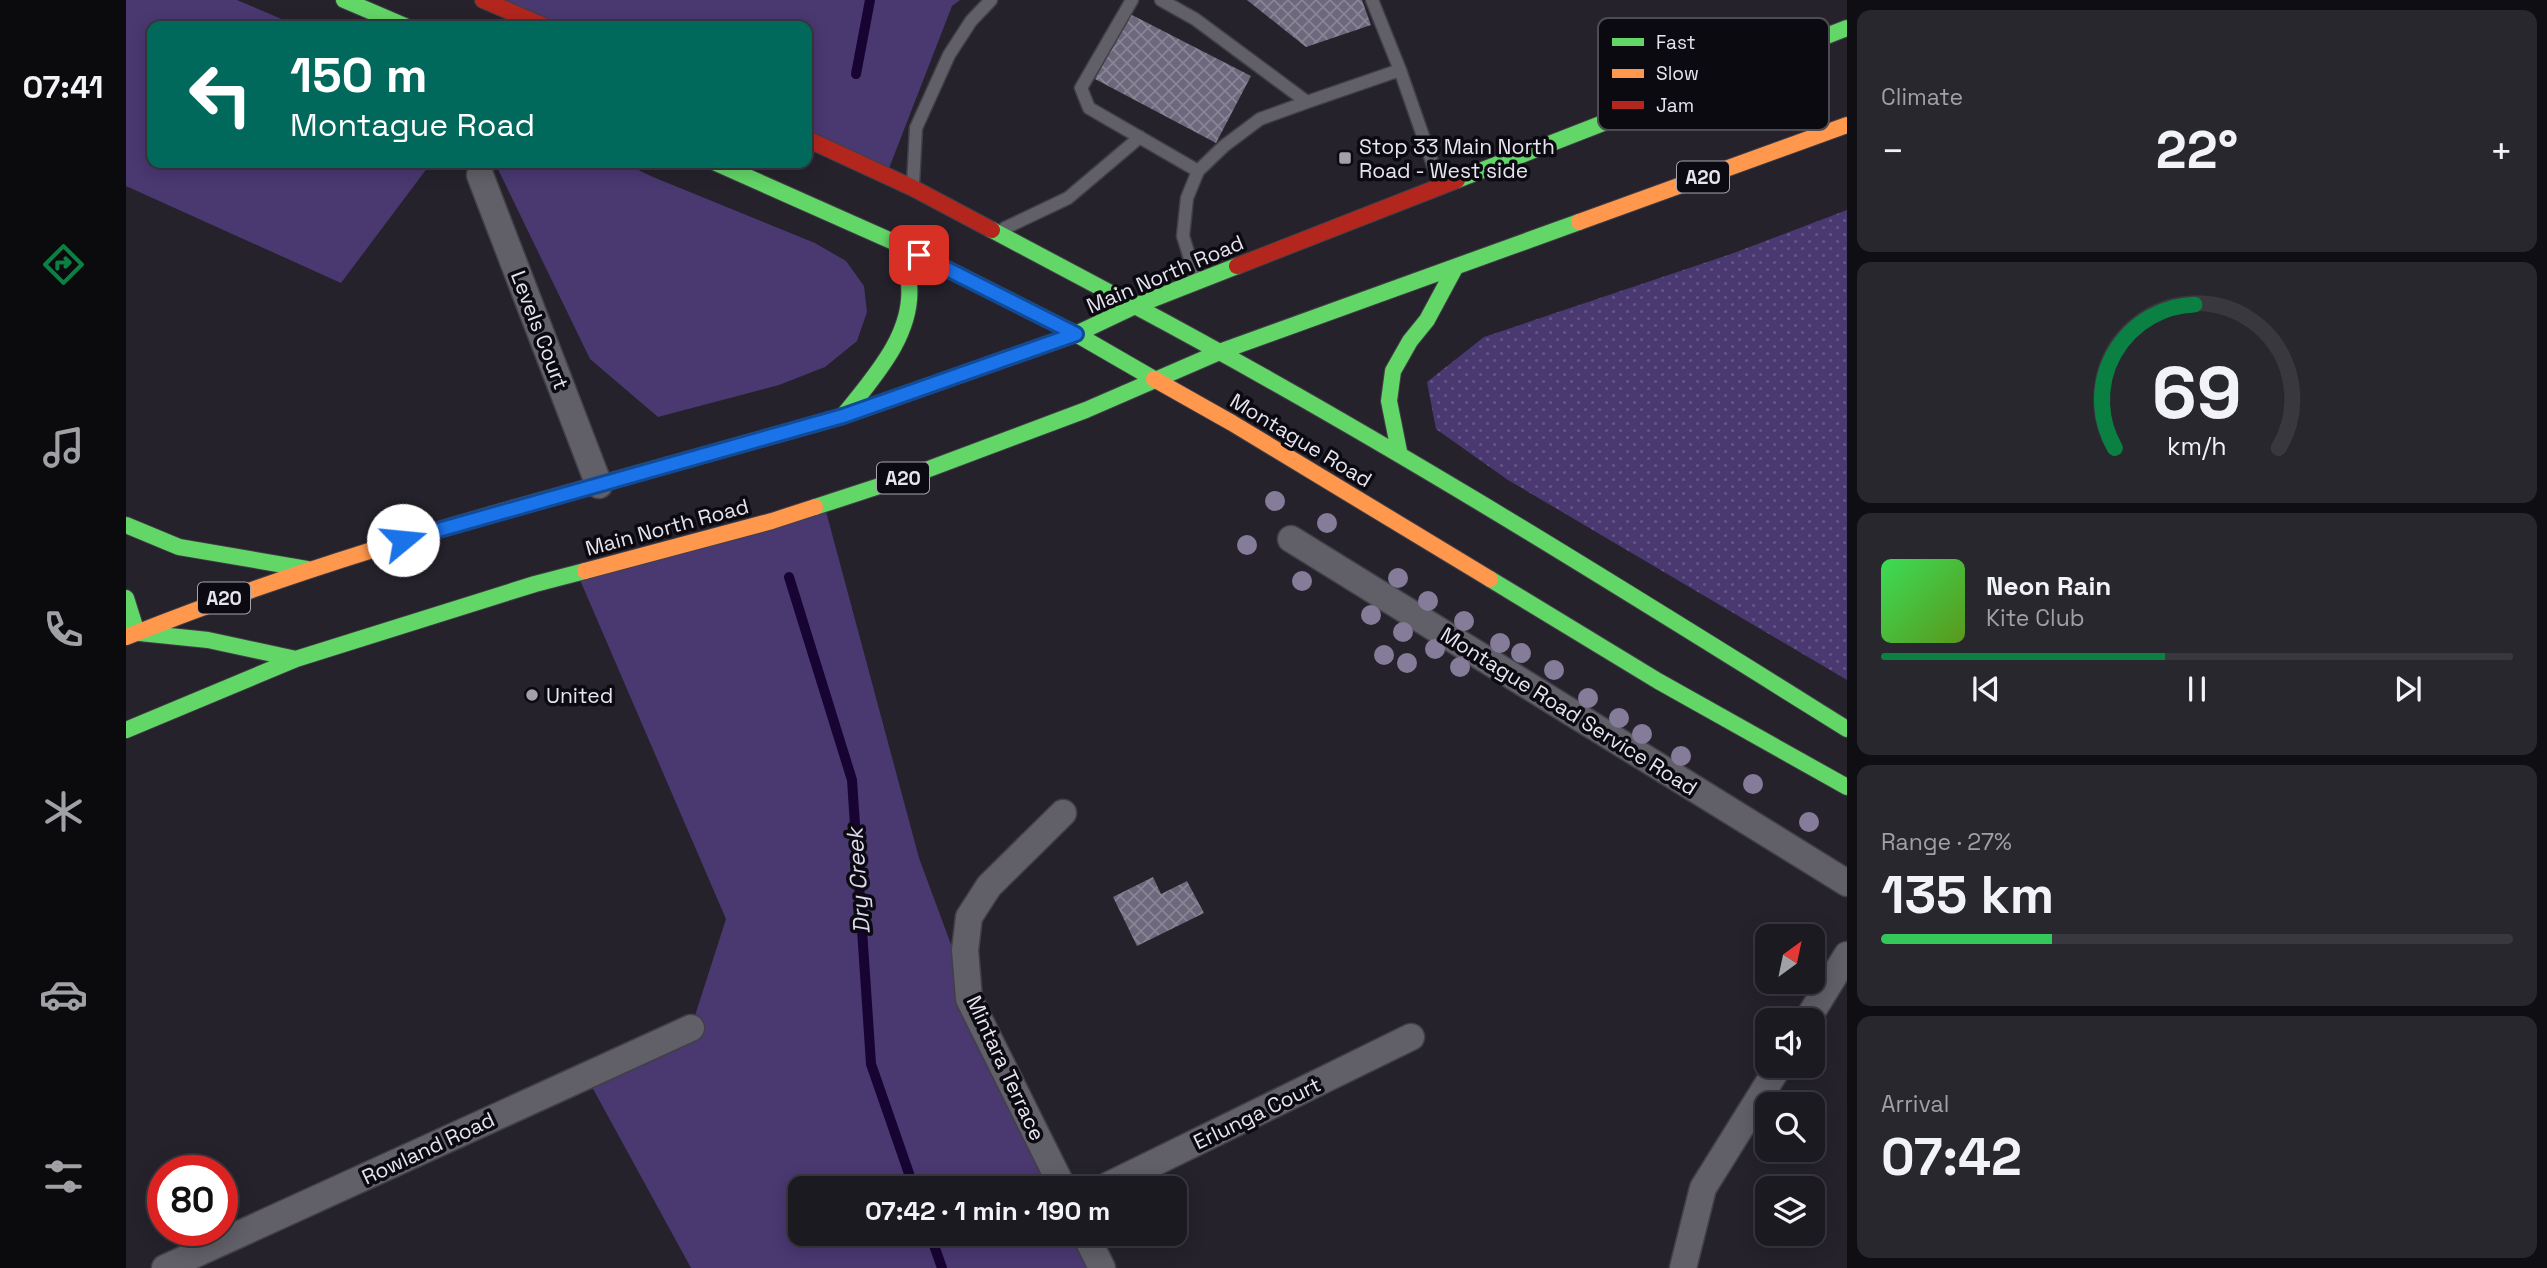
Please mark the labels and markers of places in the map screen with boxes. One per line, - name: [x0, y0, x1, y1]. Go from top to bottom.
- place label: Stop 33 Main North Road - West side: [1359, 133, 1555, 184]
- marker: Stop 33 Main North Road - West side: [1337, 150, 1353, 166]
- pin: [889, 225, 949, 285]
- place label: United: [546, 682, 613, 709]
- marker: United: [524, 687, 540, 703]

